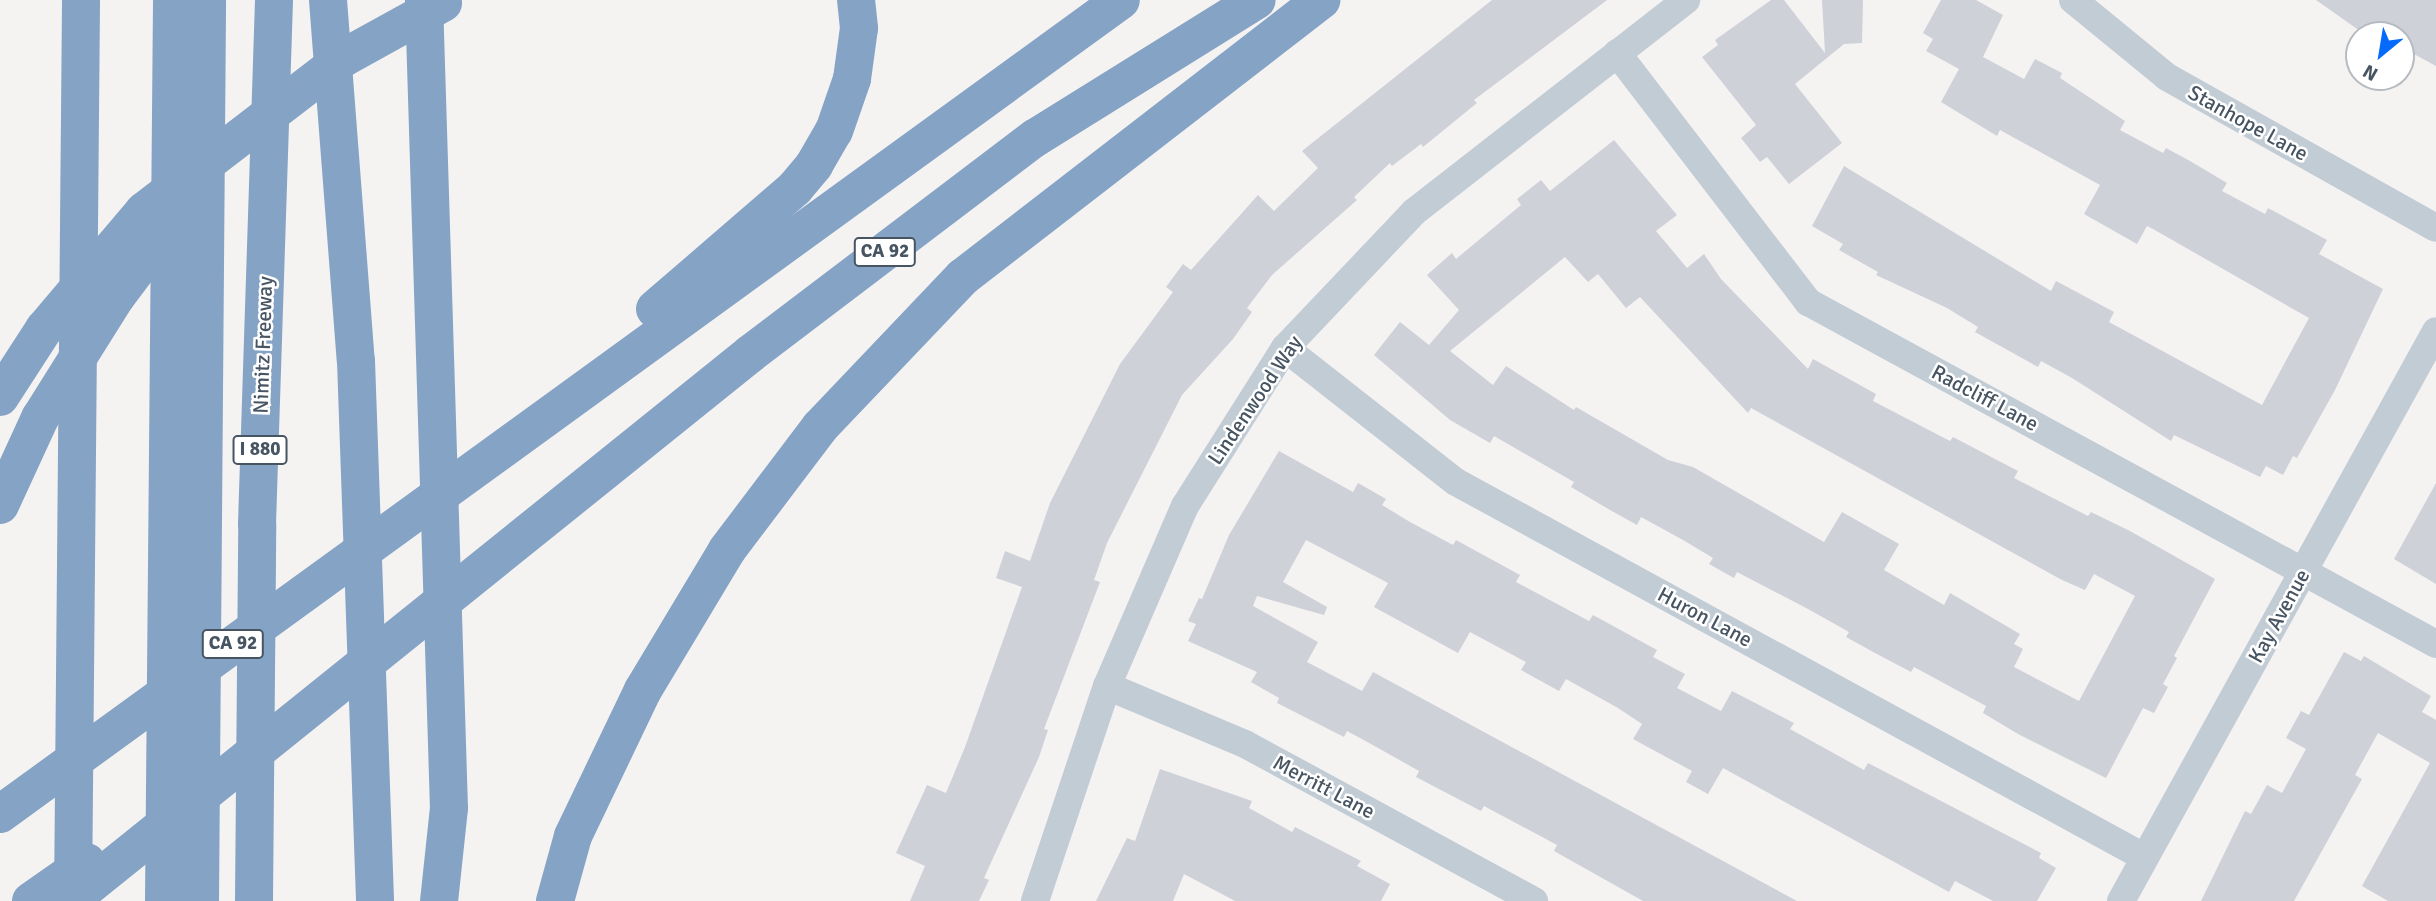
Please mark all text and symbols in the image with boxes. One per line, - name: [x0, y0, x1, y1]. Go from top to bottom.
- north arrow: [2345, 21, 2415, 91]
- text: N: [2359, 59, 2382, 86]
- street label: Stanhope Lane: [2184, 80, 2312, 166]
- road number: CA 92: [854, 236, 917, 268]
- street label: Nimitz Freeway: [248, 276, 278, 414]
- street label: Lindenwood Way: [1203, 331, 1307, 469]
- street label: Radcliff Lane: [1927, 359, 2043, 437]
- road number: I 880: [232, 435, 288, 466]
- street label: Kay Avenue: [2243, 565, 2315, 667]
- street label: Huron Lane: [1653, 582, 1757, 652]
- road number: CA 92: [202, 628, 264, 660]
- street label: Merritt Lane: [1269, 750, 1379, 824]

